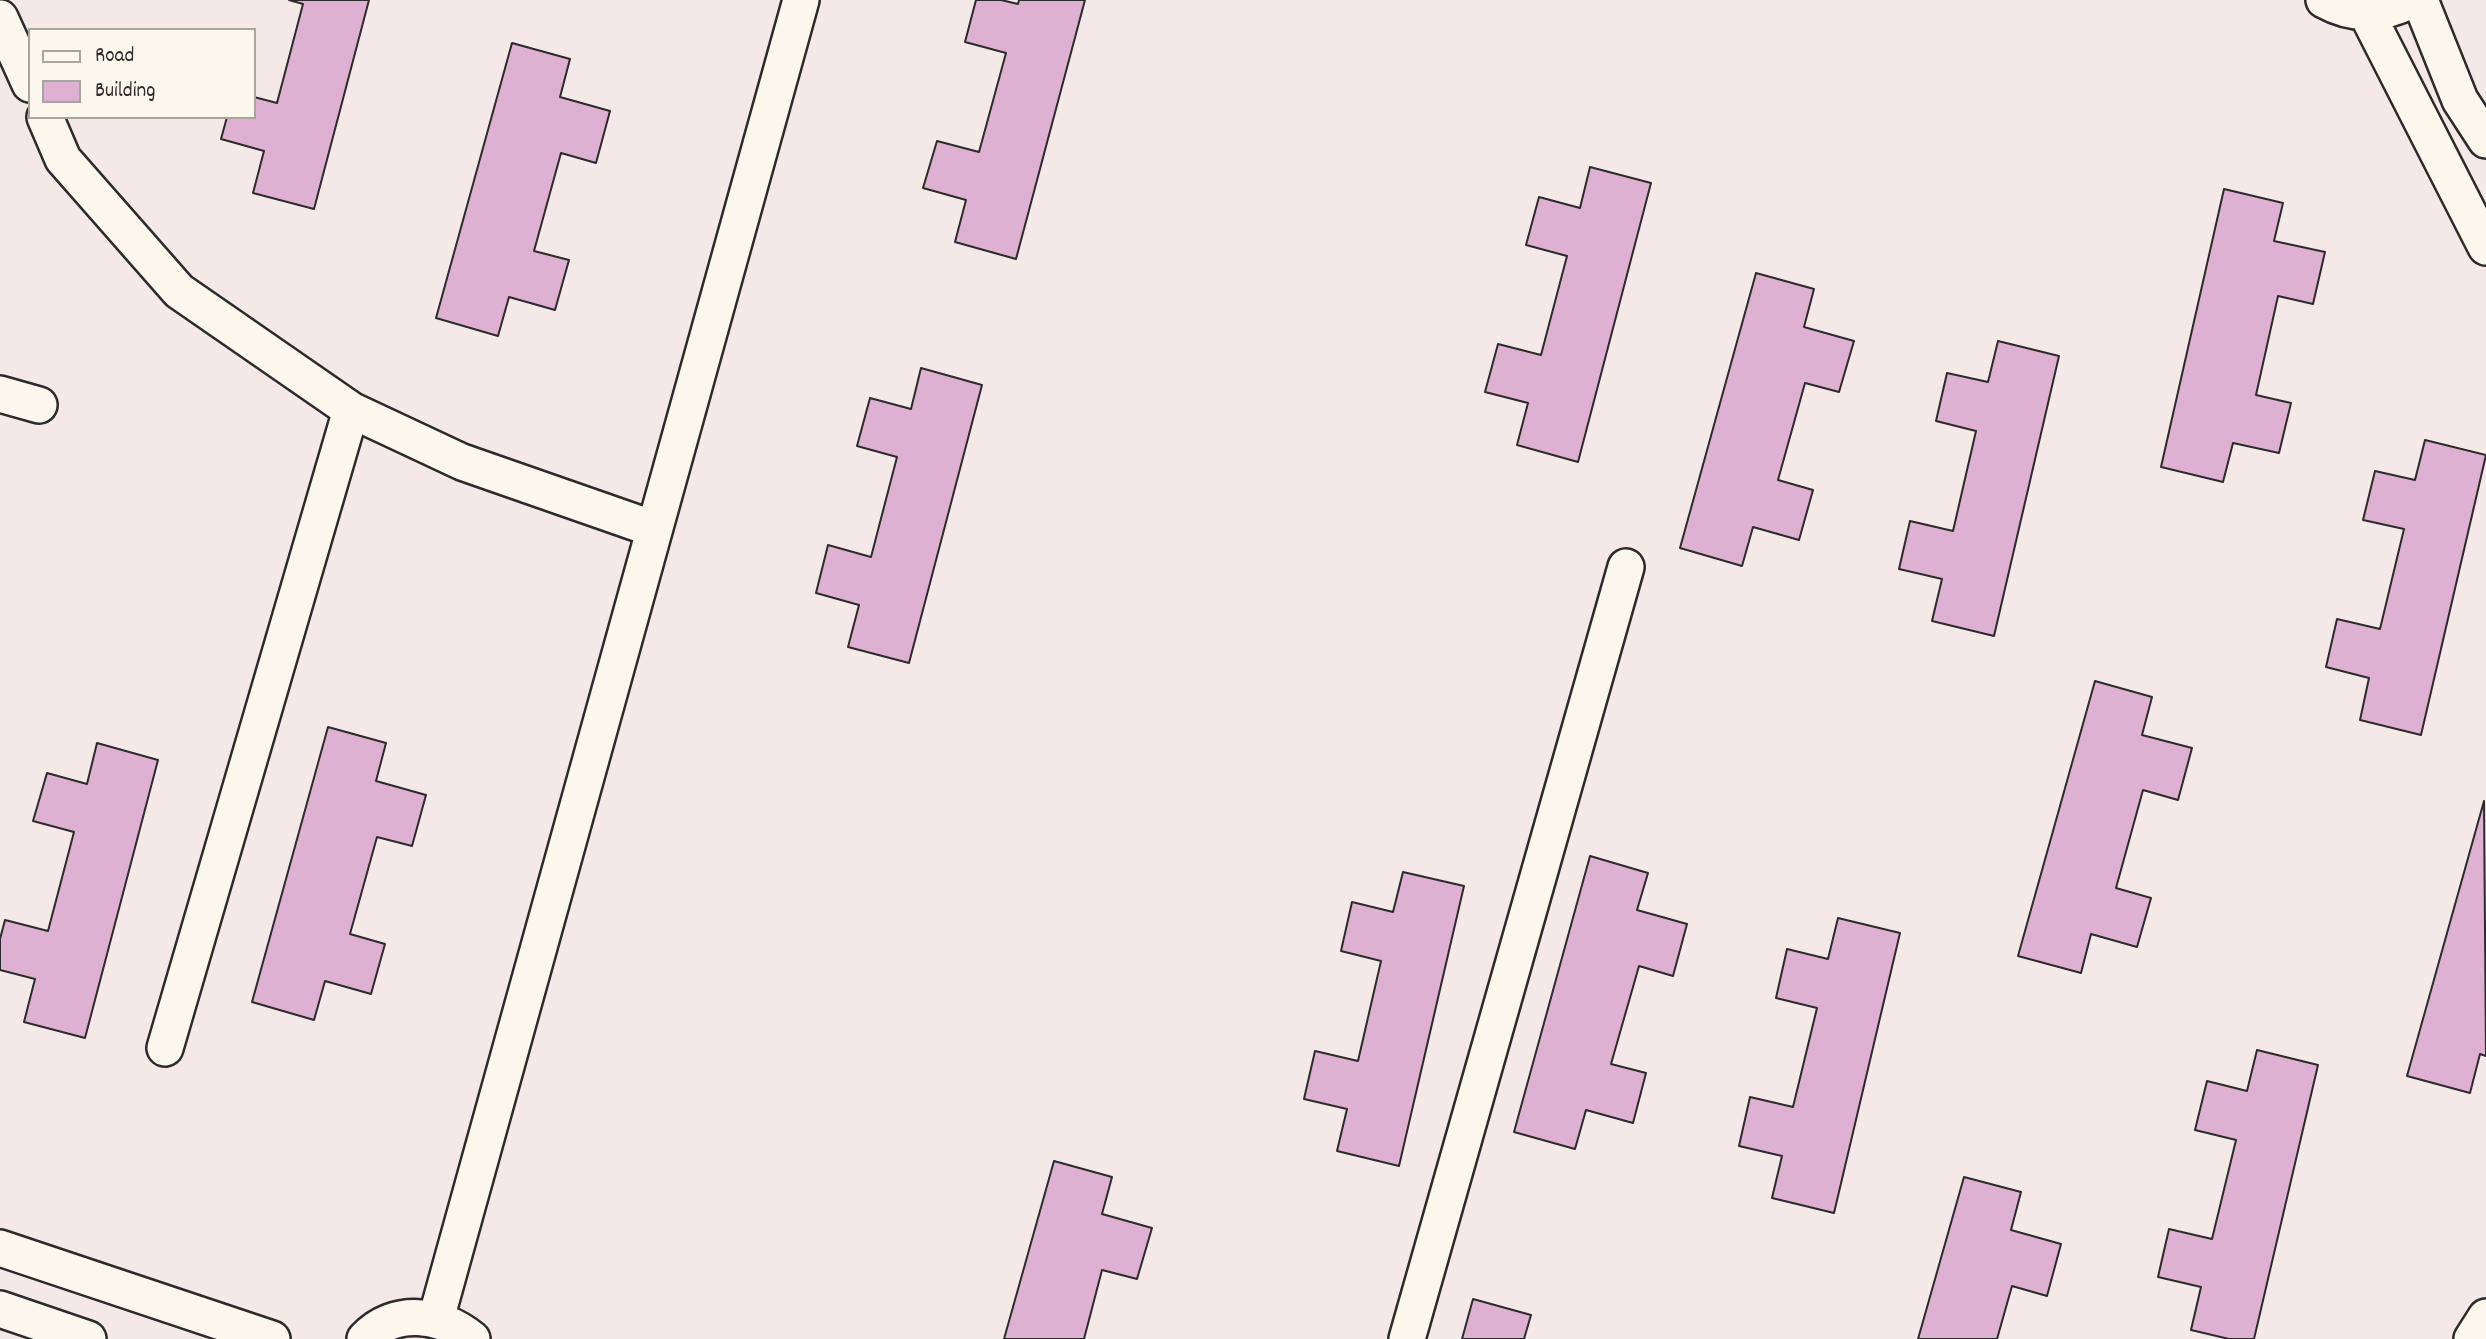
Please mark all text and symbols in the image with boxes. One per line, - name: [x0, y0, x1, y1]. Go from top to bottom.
- legend: [28, 28, 256, 119]
- text: Road: [95, 42, 134, 72]
- text: Building: [95, 77, 155, 107]

